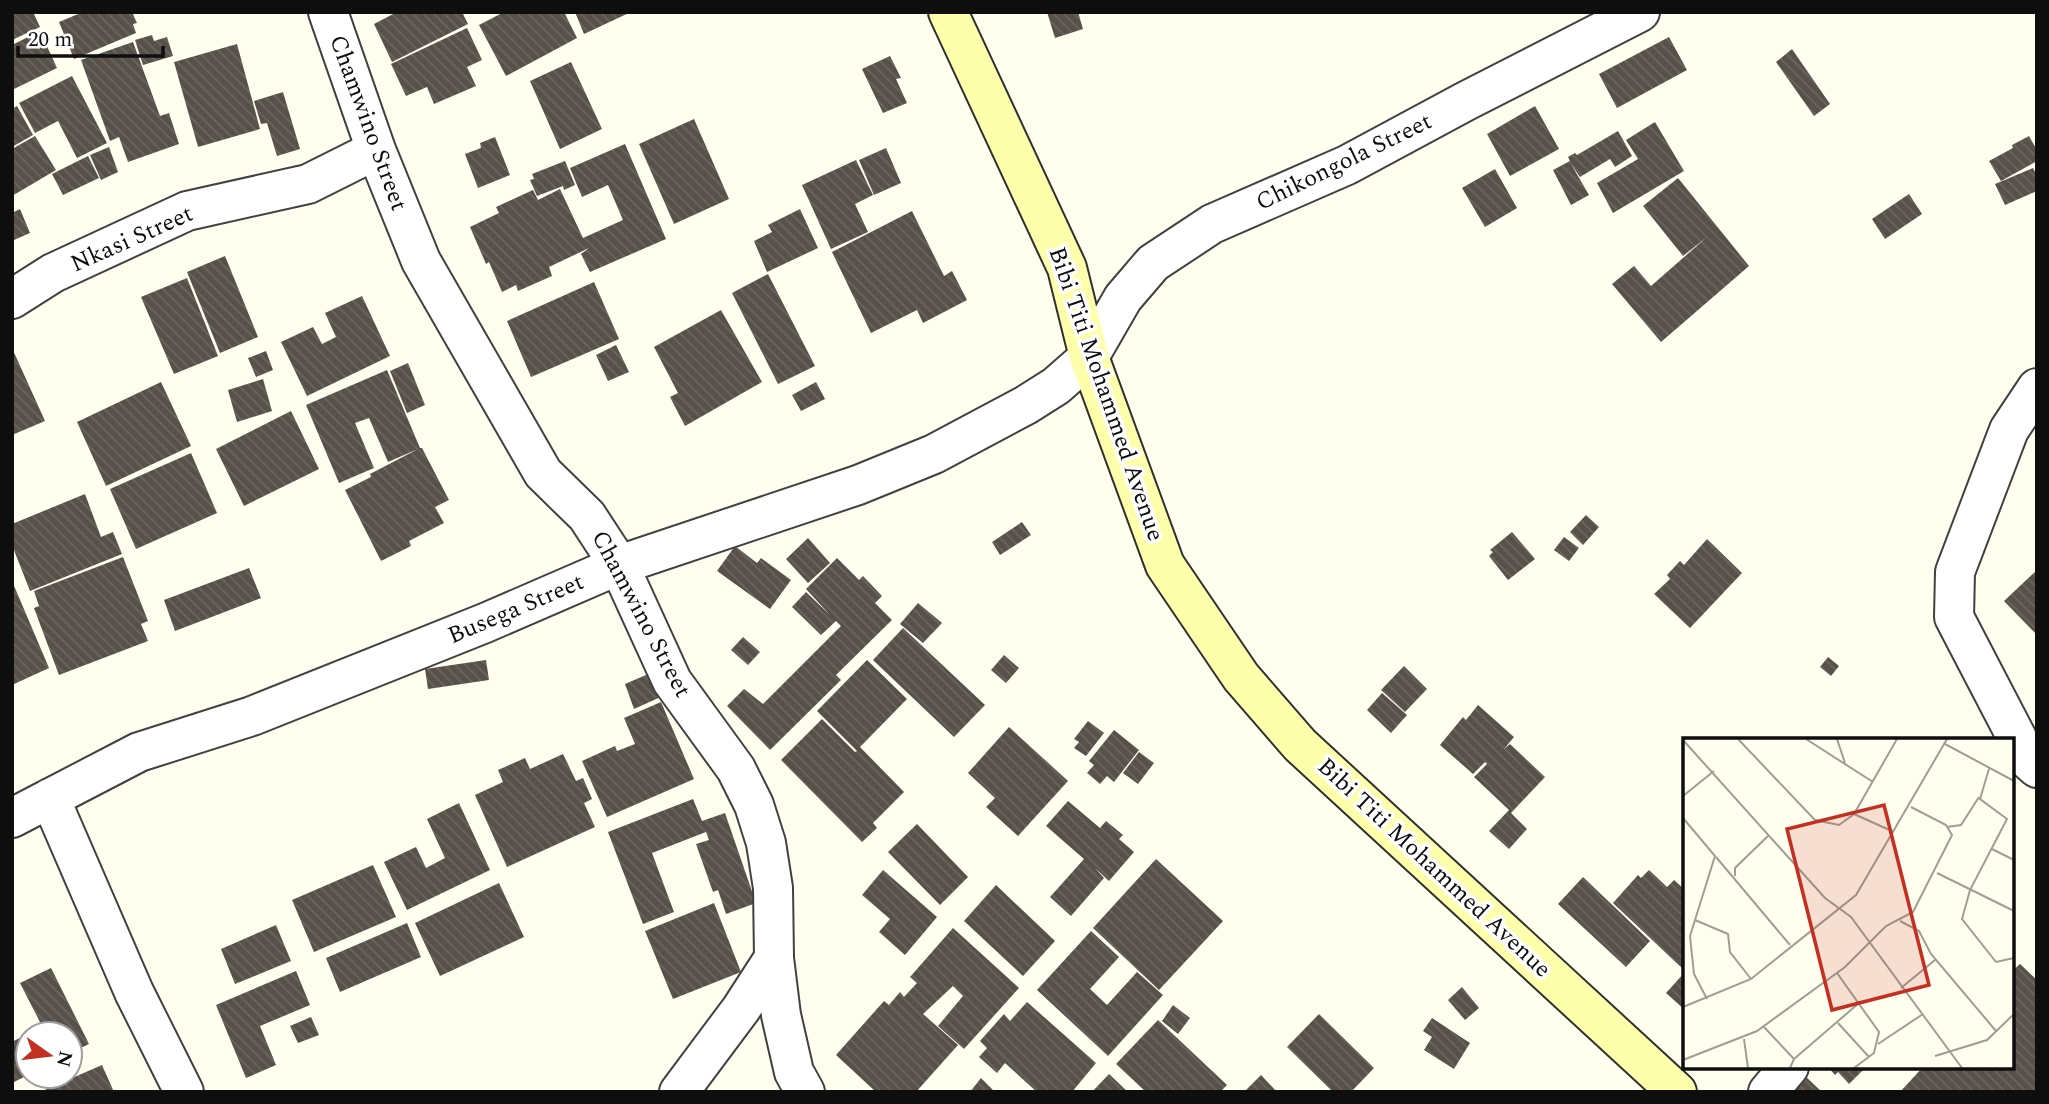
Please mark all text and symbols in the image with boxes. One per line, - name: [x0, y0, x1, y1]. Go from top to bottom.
- scale bar: [18, 14, 163, 58]
- text: 20 m: [28, 24, 72, 56]
- street label: Chamwino Street: [319, 30, 417, 216]
- street label: Chikongola Street: [1250, 104, 1438, 220]
- street label: Nkasi Street: [65, 196, 199, 282]
- street label: Bibi Titi Mohammed Avenue: [1039, 242, 1173, 546]
- street label: Chamwino Street: [582, 524, 700, 704]
- street label: Busega Street: [442, 564, 590, 654]
- inset map: [1683, 738, 2014, 1069]
- street label: Bibi Titi Mohammed Avenue: [1309, 749, 1559, 987]
- north arrow: [14, 1020, 84, 1090]
- text: N: [48, 1048, 80, 1070]

